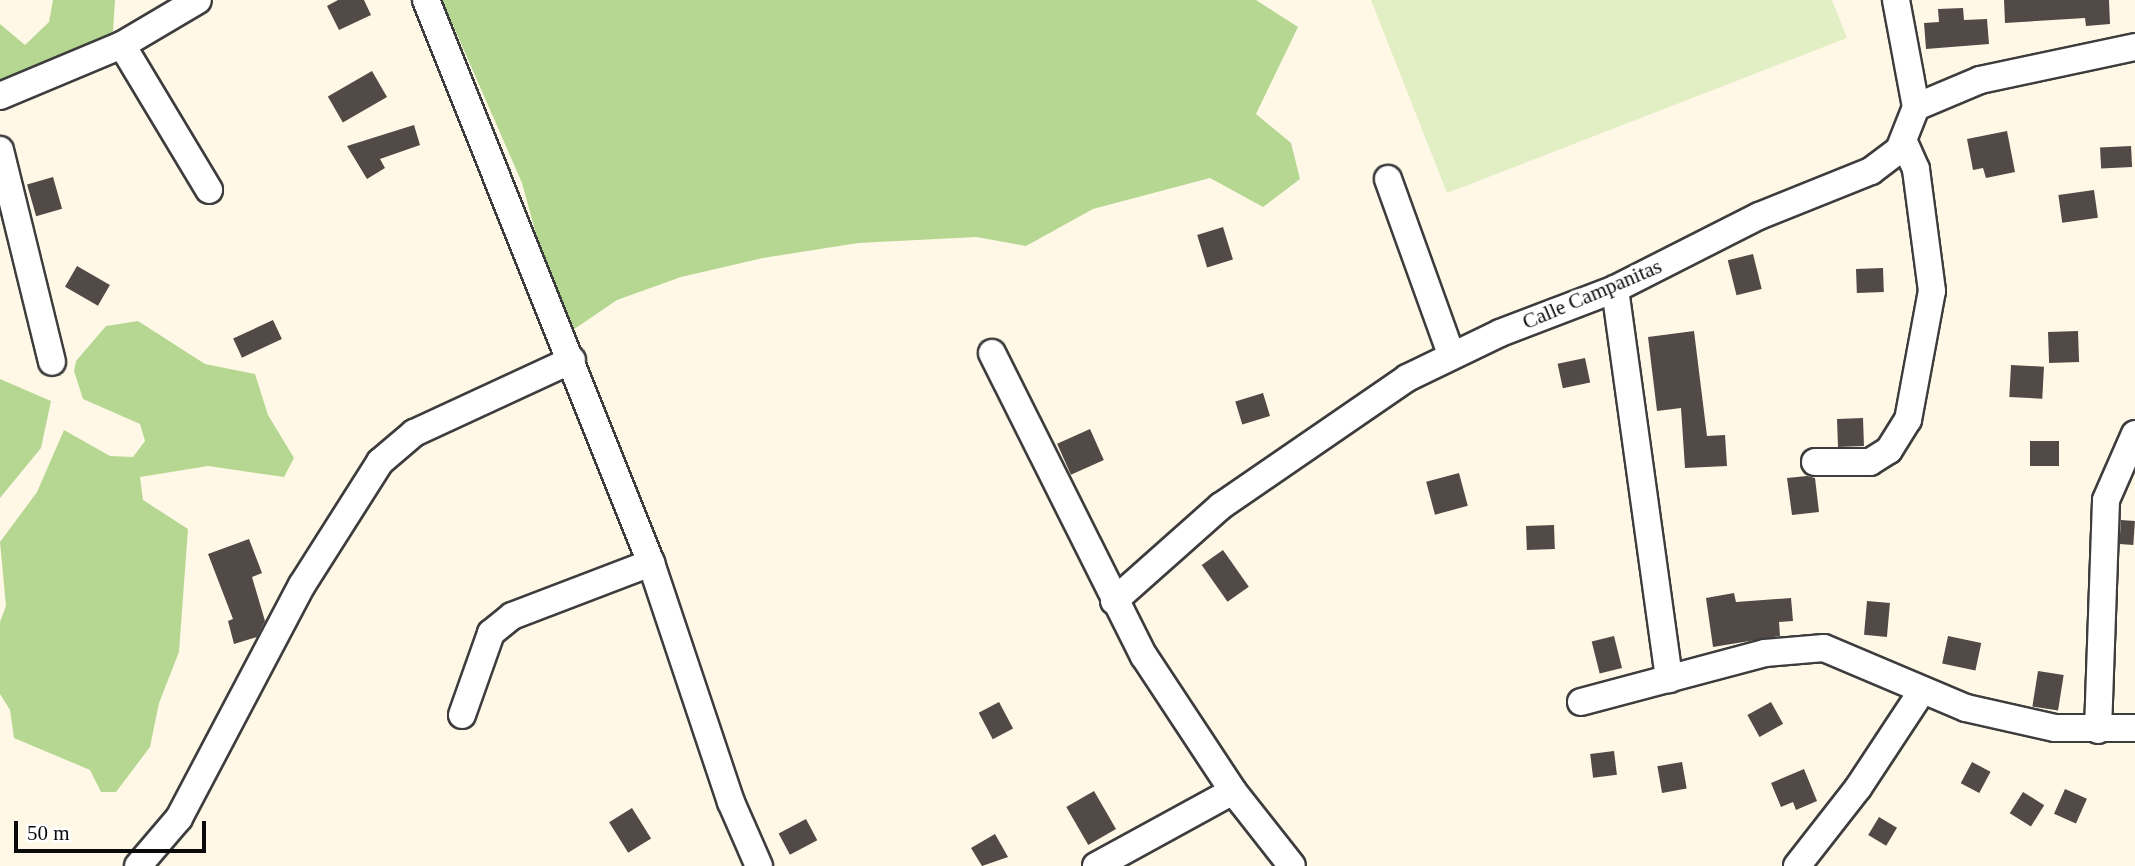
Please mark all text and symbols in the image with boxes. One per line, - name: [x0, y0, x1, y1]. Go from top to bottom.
- street label: Calle Campanitas: [1519, 253, 1665, 335]
- scale bar: [18, 806, 210, 850]
- text: 50 m: [27, 821, 70, 845]

